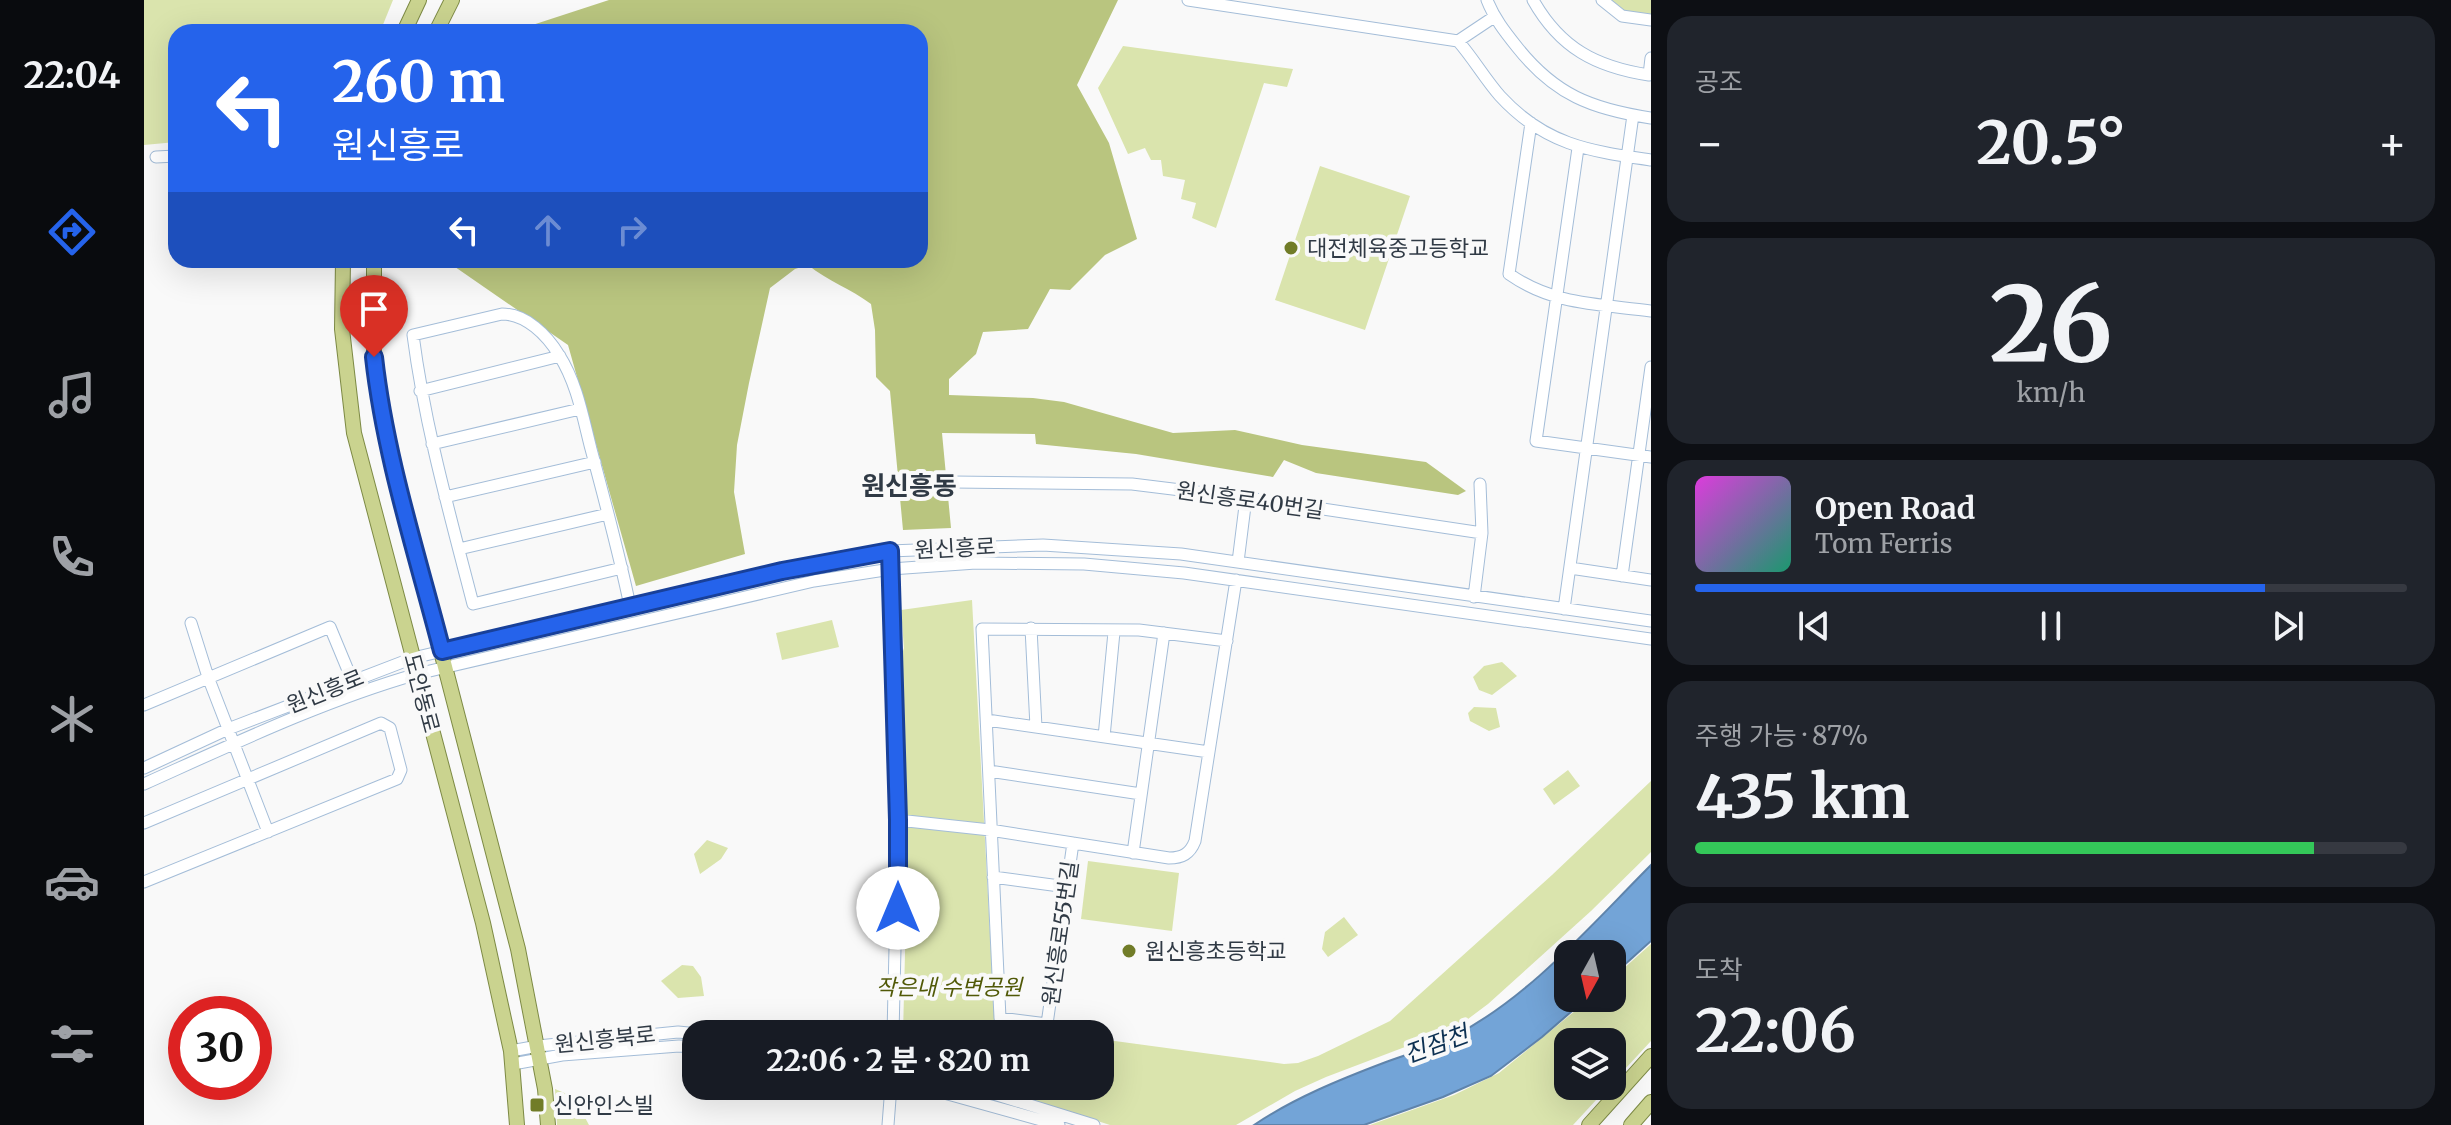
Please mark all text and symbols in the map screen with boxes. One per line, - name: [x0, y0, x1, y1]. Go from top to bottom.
- text: 260 m: [332, 47, 505, 117]
- text: 22:04: [24, 53, 120, 98]
- icon: left: [200, 56, 304, 160]
- text: 공조: [1695, 65, 1743, 98]
- text: 20.5°: [1976, 105, 2126, 180]
- text: −: [1695, 116, 1724, 171]
- text: +: [2378, 116, 2407, 171]
- text: 원신흥로: [332, 123, 464, 168]
- icon: directions: [44, 204, 100, 260]
- icon: left: [442, 208, 486, 252]
- icon: ahead: [526, 208, 570, 252]
- icon: right: [610, 208, 654, 252]
- place label: 대전체육중고등학교: [1307, 234, 1489, 262]
- marker: 대전체육중고등학교: [1282, 239, 1300, 257]
- text: 26: [1989, 259, 2113, 389]
- pin: [340, 275, 408, 357]
- icon: arrive: [352, 287, 396, 331]
- icon: music: [44, 367, 100, 423]
- text: km/h: [2017, 376, 2085, 409]
- district label: 원신흥동: [861, 469, 957, 502]
- street label: 원신흥로40번길: [1174, 476, 1326, 524]
- text: Open Road: [1815, 489, 1975, 527]
- text: Tom Ferris: [1815, 527, 1953, 560]
- icon: phone: [44, 529, 100, 585]
- street label: 원신흥로: [914, 532, 996, 564]
- icon: previous: [1792, 604, 1836, 648]
- icon: pause: [2029, 604, 2073, 648]
- icon: next: [2266, 604, 2310, 648]
- street label: 도안동로: [398, 650, 446, 736]
- street label: 원신흥로: [282, 663, 368, 719]
- icon: climate: [44, 691, 100, 747]
- text: 주행 가능 · 87%: [1695, 719, 1868, 752]
- text: 435 km: [1695, 759, 1910, 834]
- icon: car: [44, 854, 100, 910]
- street label: 원신흥로55번길: [1036, 859, 1084, 1007]
- position arrow: [856, 866, 940, 950]
- place label: 원신흥초등학교: [1145, 937, 1287, 965]
- north arrow: [1554, 940, 1626, 1012]
- map controls: [1554, 940, 1626, 1100]
- marker: 원신흥초등학교: [1120, 942, 1138, 960]
- text: 도착: [1695, 953, 1743, 986]
- park label: 작은내 수변공원: [876, 973, 1024, 1001]
- text: 22:06: [1695, 993, 1856, 1068]
- speed limit sign: 30: [168, 996, 272, 1100]
- icon: filters: [44, 1016, 100, 1072]
- water label: 진잠천: [1400, 1017, 1475, 1070]
- street label: 원신흥북로: [553, 1020, 657, 1058]
- button: layers: [1554, 1028, 1626, 1100]
- text: 22:06 · 2 분 · 820 m: [766, 1041, 1030, 1079]
- place label: 신안인스빌: [553, 1091, 654, 1119]
- marker: 신안인스빌: [528, 1096, 546, 1114]

